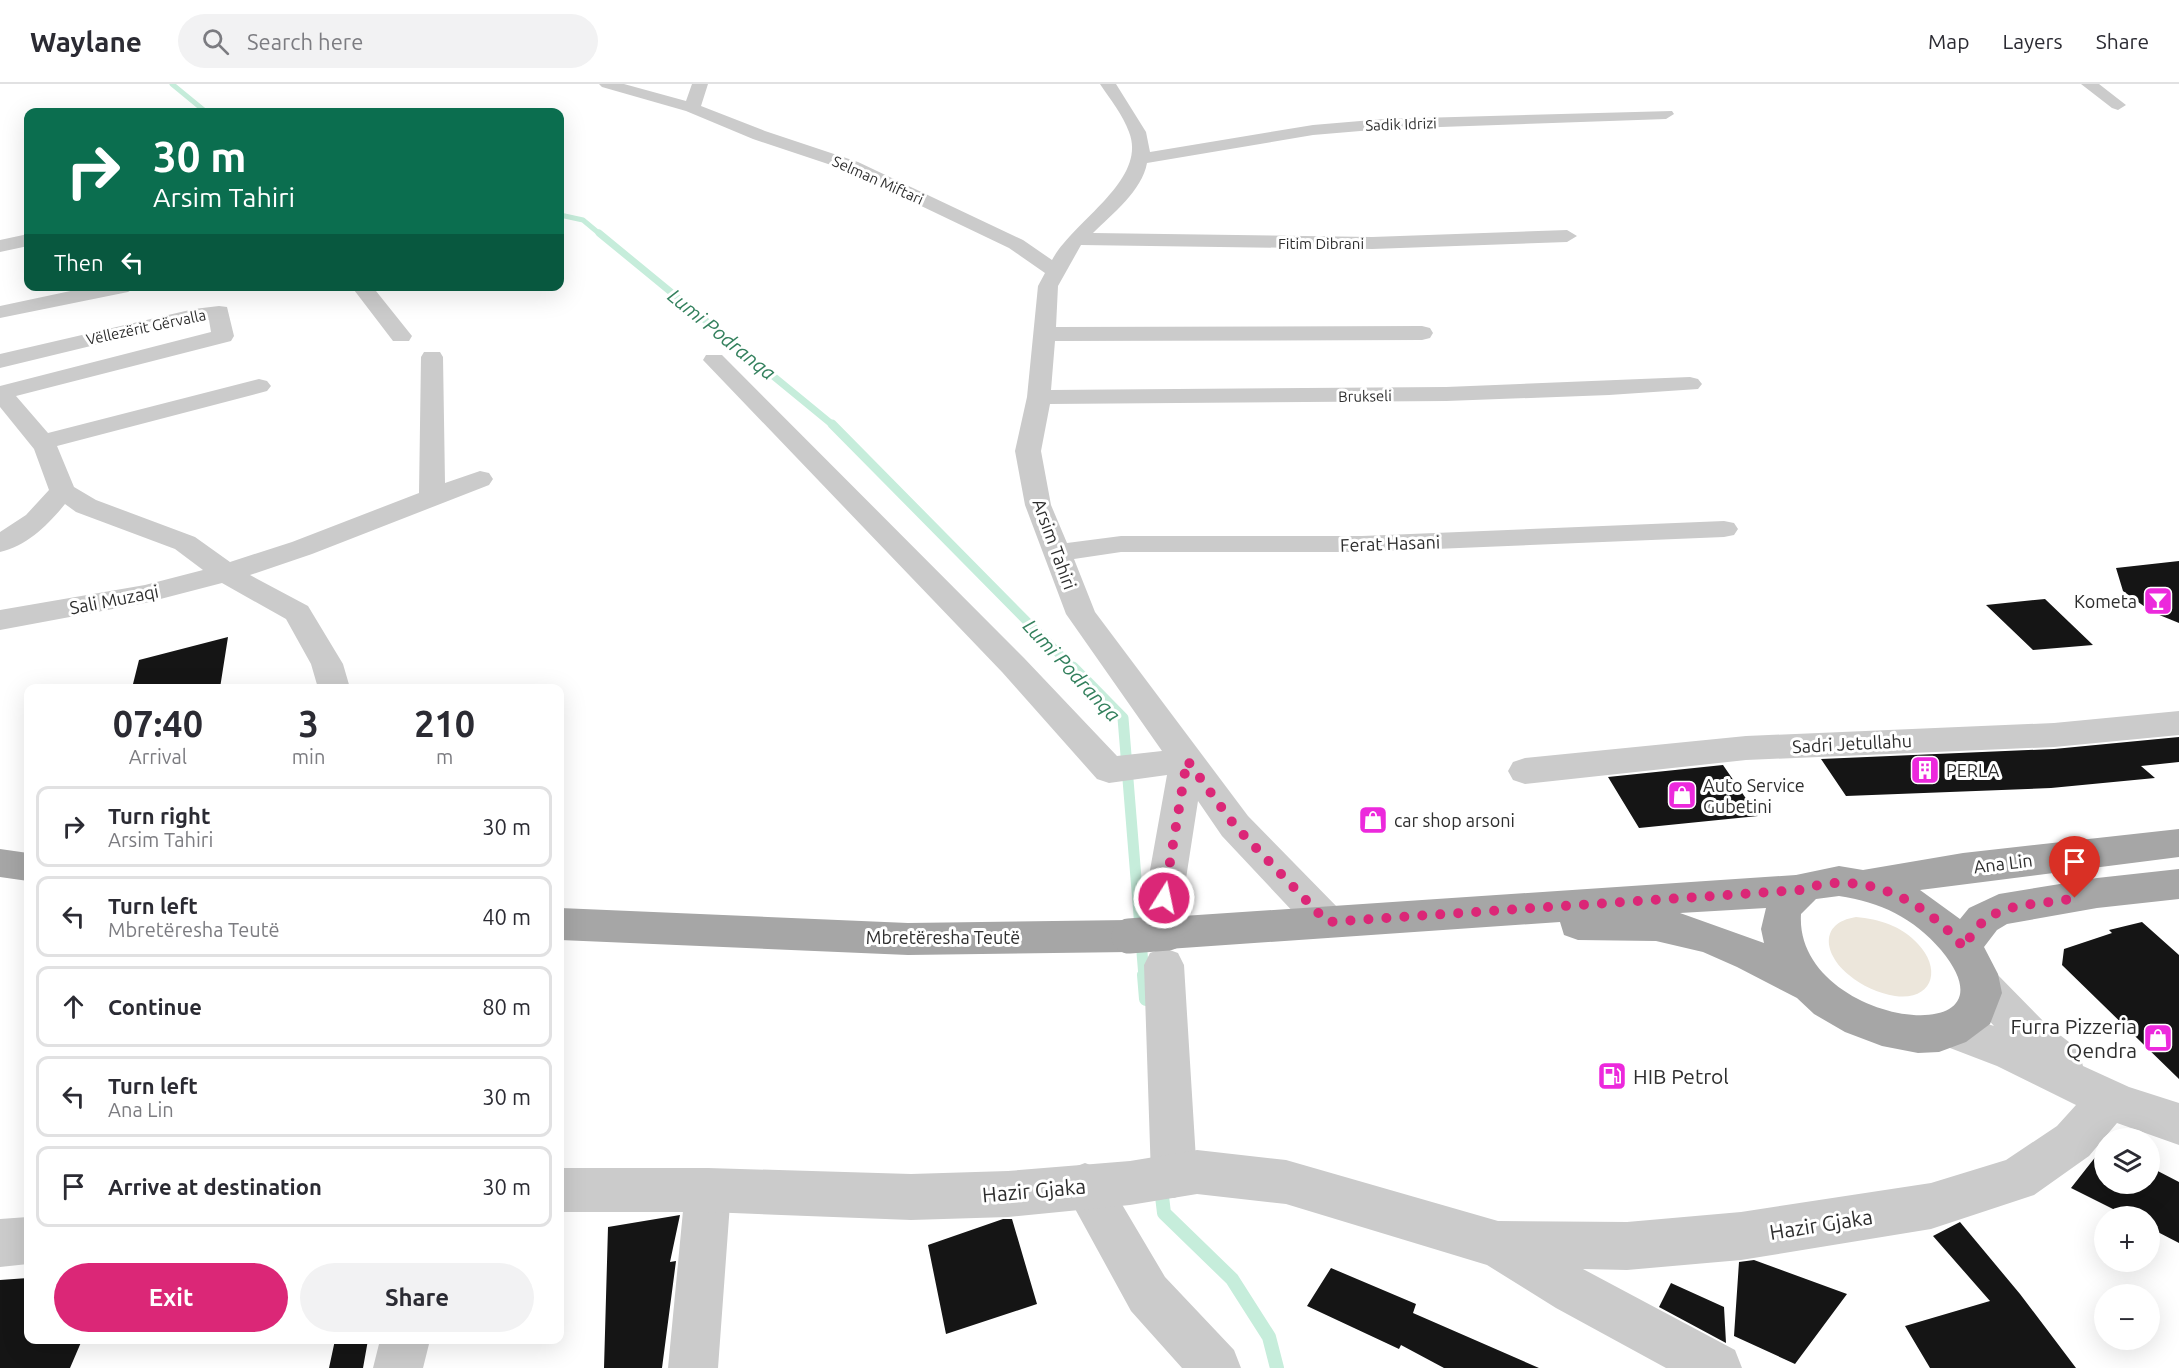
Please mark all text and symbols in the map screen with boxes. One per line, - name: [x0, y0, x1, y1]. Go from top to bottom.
- search box: [178, 14, 598, 68]
- icon: search: [199, 25, 232, 58]
- text: Waylane: [30, 26, 142, 57]
- text: Search here: [247, 29, 363, 54]
- text: Map: [1928, 29, 1969, 53]
- text: Layers: [2002, 29, 2063, 53]
- text: Share: [2096, 29, 2149, 53]
- street label: Sadik Idrizi: [1365, 114, 1437, 134]
- icon: right: [54, 132, 132, 210]
- text: 30 m: [153, 133, 247, 180]
- street label: Selman Miftari: [830, 152, 926, 208]
- text: Arsim Tahiri: [153, 182, 295, 212]
- street label: Fitim Dibrani: [1278, 235, 1364, 252]
- icon: left: [116, 246, 149, 279]
- text: Then: [54, 250, 104, 275]
- water label: Lumi Podranqa: [664, 284, 780, 384]
- street label: Vëllezërit Gërvalla: [85, 306, 207, 348]
- street label: Brukseli: [1338, 387, 1392, 405]
- street label: Arsim Tahiri: [1029, 496, 1081, 592]
- street label: Ferat Hasani: [1340, 531, 1440, 555]
- street label: Sali Muzaqi: [68, 581, 160, 617]
- bar icon: Kometa: [2142, 585, 2174, 617]
- place label: Kometa: [2074, 591, 2137, 611]
- water label: Lumi Podranqa: [1019, 614, 1125, 726]
- text: 07:40: [113, 703, 203, 744]
- text: 3: [298, 703, 319, 744]
- text: 210: [414, 703, 475, 744]
- street label: Sadri Jetullahu: [1792, 730, 1912, 756]
- text: Arrival: [129, 745, 187, 768]
- text: min: [292, 745, 325, 768]
- text: m: [436, 745, 453, 768]
- building icon: PERLA: [1909, 754, 1941, 786]
- place label: PERLA: [1946, 760, 2000, 780]
- place label: Auto Service Gubetini: [1703, 775, 1805, 816]
- shop icon: Auto Service Gubetini: [1666, 779, 1698, 811]
- text: Turn right: [108, 803, 210, 828]
- shop icon: car shop arsoni: [1357, 804, 1389, 836]
- icon: right: [57, 810, 90, 843]
- place label: car shop arsoni: [1394, 810, 1515, 830]
- text: 30 m: [482, 814, 531, 839]
- text: Arsim Tahiri: [108, 828, 213, 851]
- pin: [2049, 836, 2100, 898]
- icon: arrive: [2058, 845, 2091, 878]
- street label: Ana Lin: [1972, 849, 2034, 877]
- position arrow: [1132, 866, 1196, 930]
- text: Turn left: [108, 893, 198, 918]
- icon: left: [57, 900, 90, 933]
- text: 40 m: [482, 904, 531, 929]
- text: Mbretëresha Teutë: [108, 918, 280, 941]
- street label: Mbretëresha Teutë: [866, 927, 1020, 947]
- icon: ahead: [57, 990, 90, 1023]
- text: Continue: [108, 994, 202, 1019]
- text: 80 m: [482, 994, 531, 1019]
- place label: Furra Pizzeria Qendra: [2011, 1014, 2137, 1062]
- shop icon: Furra Pizzeria Qendra: [2142, 1022, 2174, 1054]
- fuel station icon: HIB Petrol: [1596, 1060, 1628, 1092]
- place label: HIB Petrol: [1633, 1064, 1729, 1088]
- text: Turn left: [108, 1073, 198, 1098]
- icon: left: [57, 1080, 90, 1113]
- text: 30 m: [482, 1084, 531, 1109]
- text: Ana Lin: [108, 1098, 174, 1121]
- map controls: [2094, 1128, 2160, 1350]
- button: layers: [2094, 1128, 2160, 1194]
- icon: arrive: [57, 1170, 90, 1203]
- text: Arrive at destination: [108, 1174, 322, 1199]
- text: 30 m: [482, 1174, 531, 1199]
- street label: Hazir Gjaka: [981, 1174, 1087, 1206]
- street label: Hazir Gjaka: [1768, 1204, 1874, 1244]
- button: +: [2094, 1206, 2160, 1272]
- button: Exit: [54, 1263, 288, 1332]
- button: Share: [300, 1263, 534, 1332]
- button: −: [2094, 1284, 2160, 1350]

